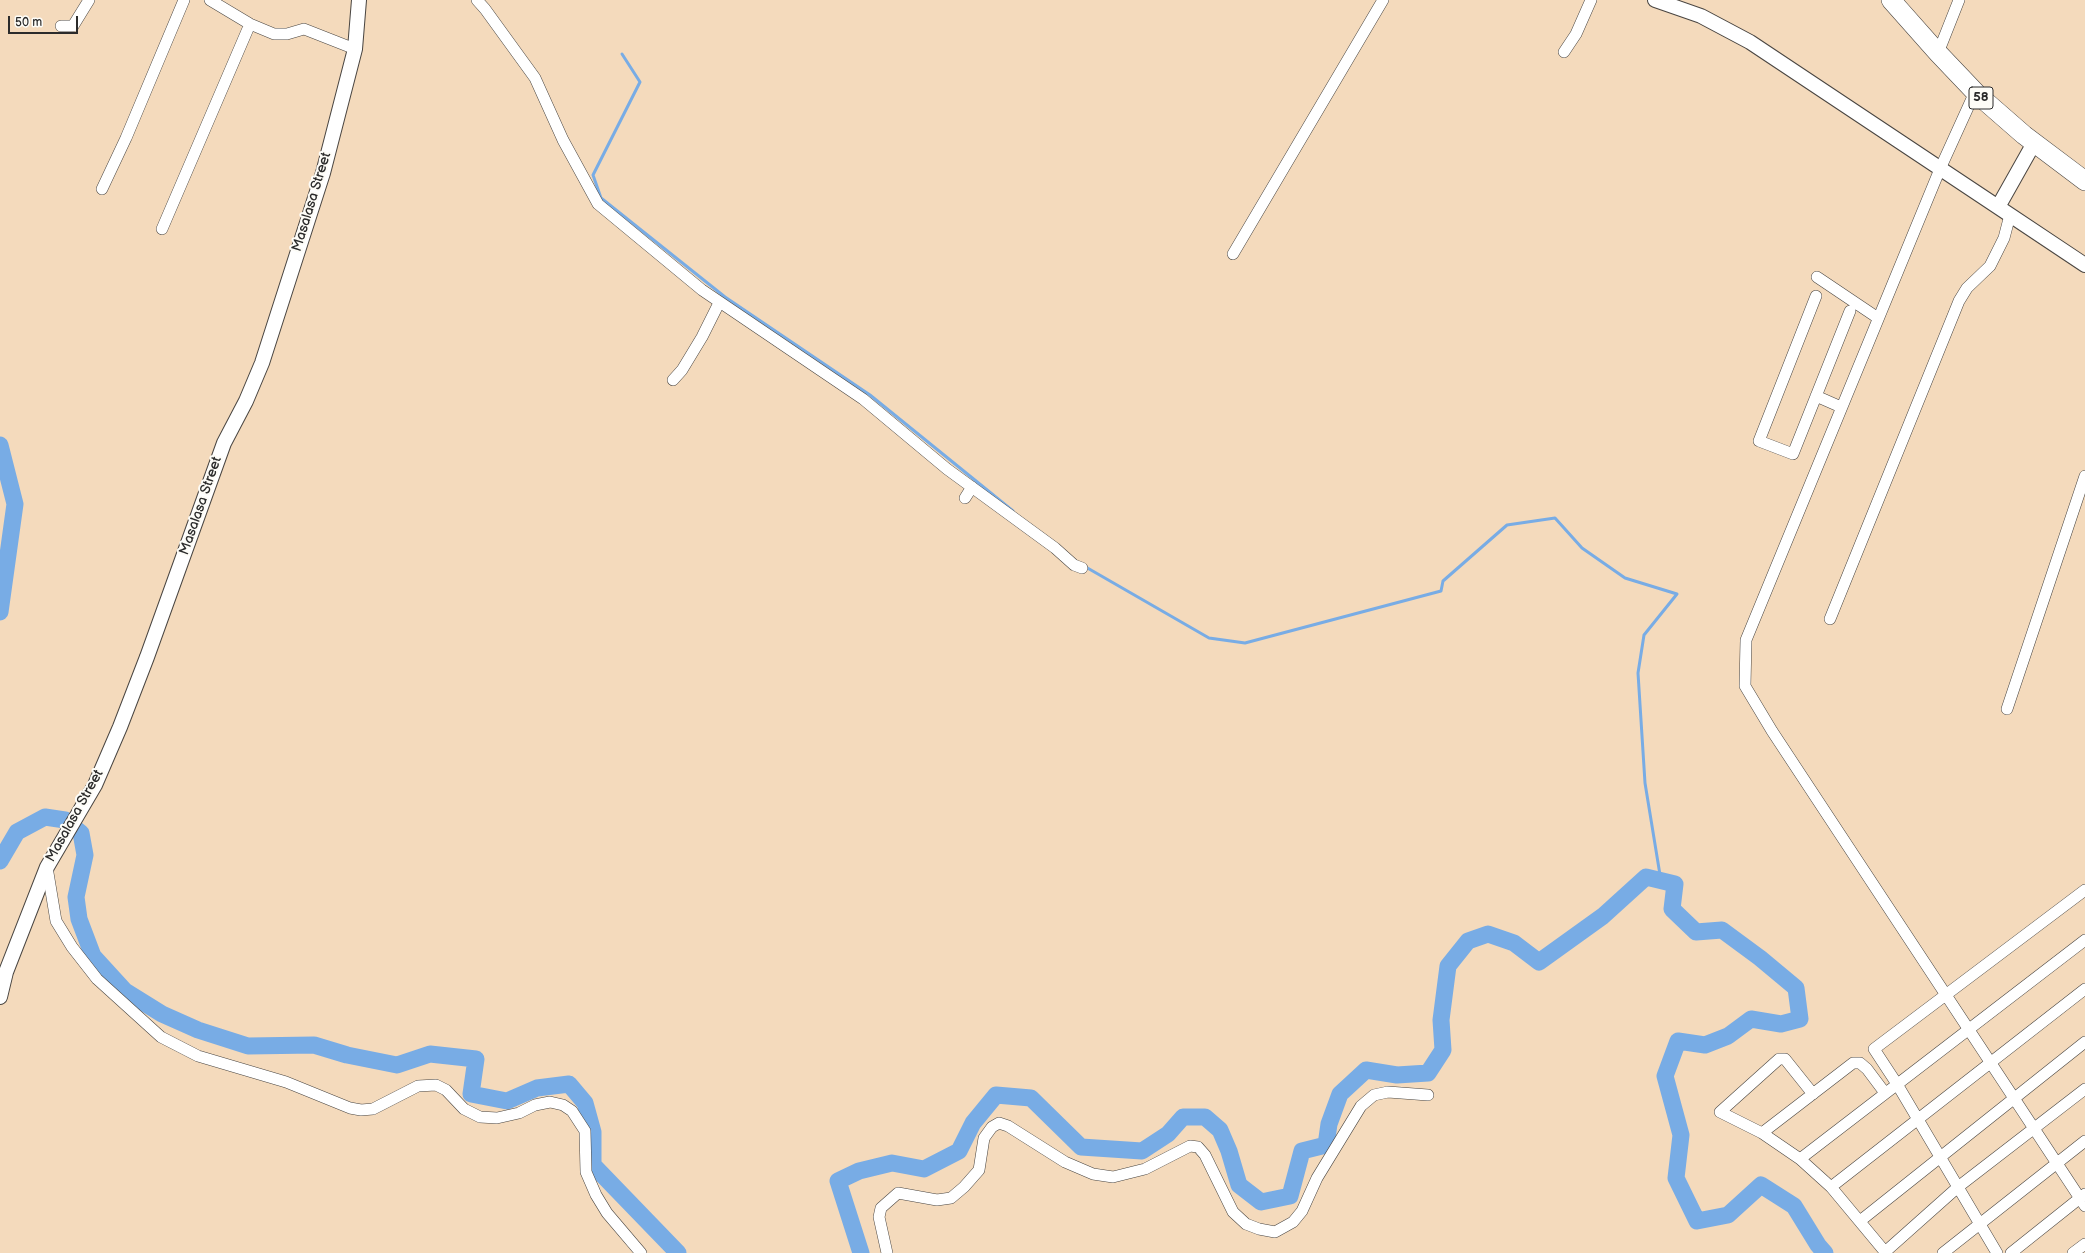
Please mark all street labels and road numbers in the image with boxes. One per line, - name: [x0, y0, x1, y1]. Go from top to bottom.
- road number: 58: [1969, 87, 1993, 109]
- street label: Masalasa Street: [289, 150, 335, 254]
- street label: Masalasa Street: [176, 455, 226, 557]
- street label: Masalasa Street: [43, 767, 107, 865]

